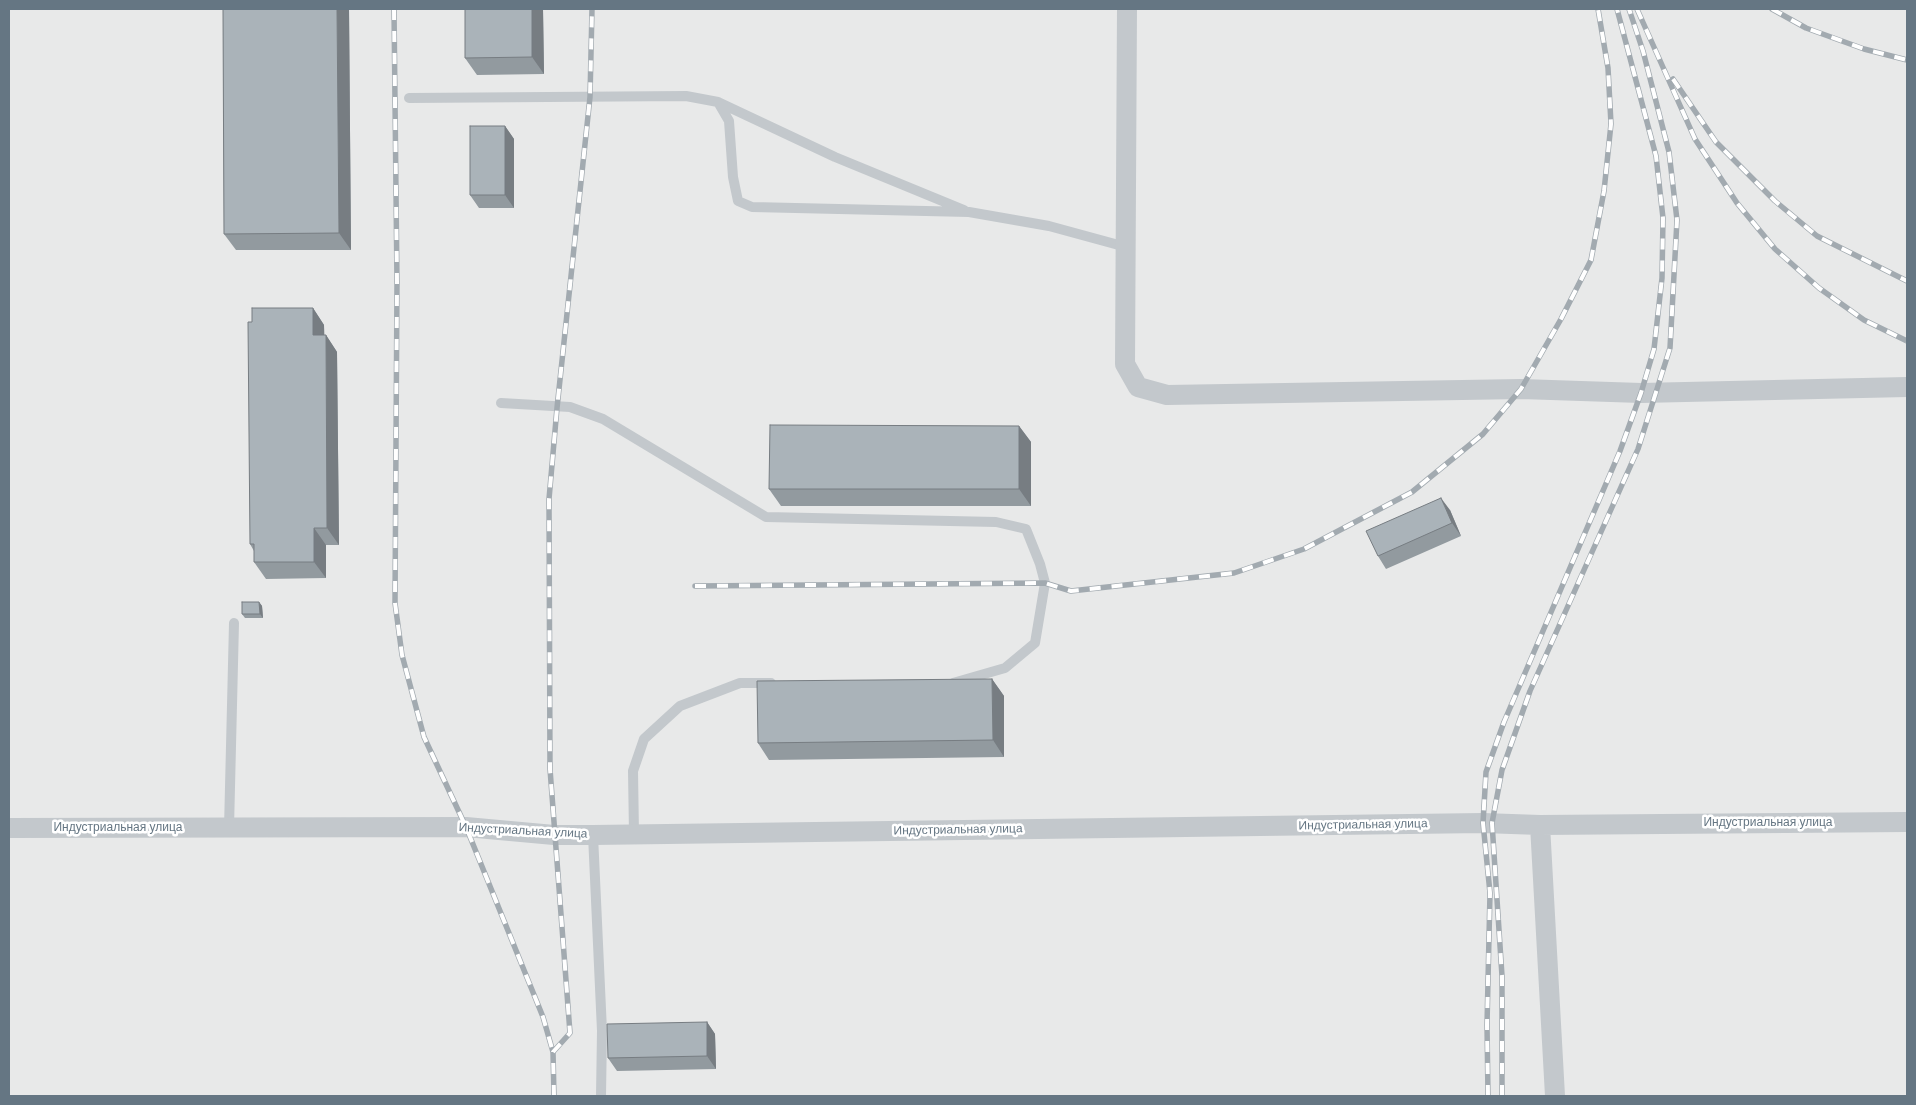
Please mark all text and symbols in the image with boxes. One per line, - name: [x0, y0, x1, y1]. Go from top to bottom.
- street label: Индустриальная улица: [1703, 816, 1833, 830]
- street label: Индустриальная улица: [1298, 817, 1428, 833]
- street label: Индустриальная улица: [458, 820, 588, 842]
- street label: Индустриальная улица: [53, 821, 183, 835]
- street label: Индустриальная улица: [893, 822, 1023, 838]

